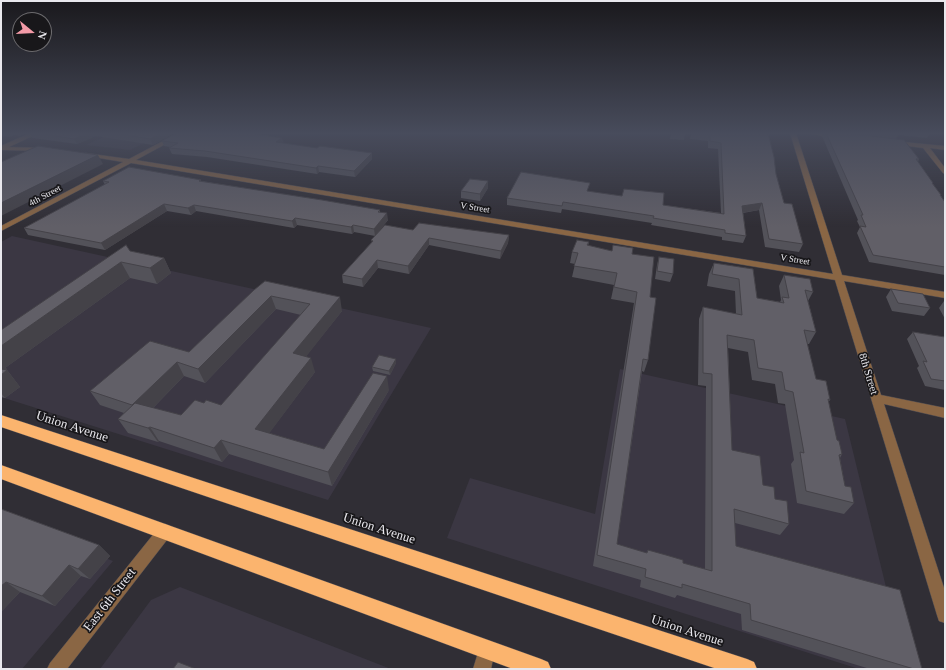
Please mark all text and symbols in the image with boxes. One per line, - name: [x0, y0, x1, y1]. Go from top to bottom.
- north arrow: [12, 12, 52, 52]
- text: N: [36, 30, 49, 41]
- street label: 4th Street: [27, 183, 63, 209]
- street label: V Street: [459, 200, 491, 216]
- street label: V Street: [779, 252, 811, 268]
- street label: 8th Street: [855, 352, 881, 396]
- street label: Union Avenue: [34, 408, 110, 446]
- street label: Union Avenue: [341, 510, 417, 548]
- street label: East 6th Street: [81, 565, 139, 635]
- street label: Union Avenue: [649, 612, 725, 650]

